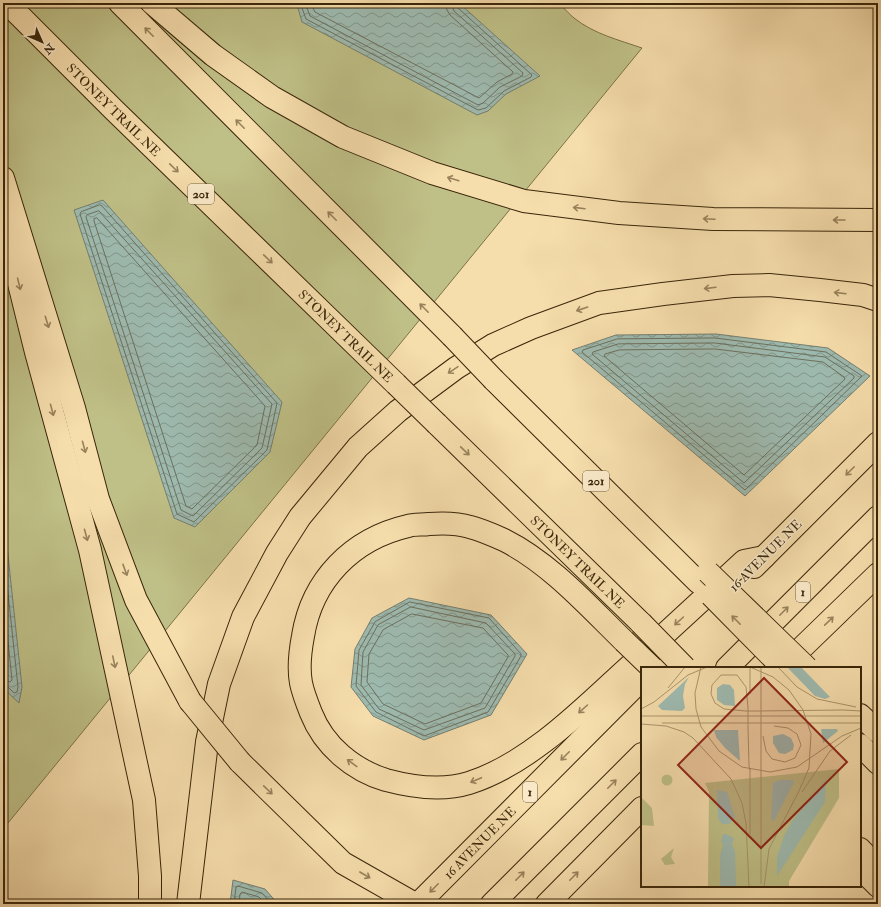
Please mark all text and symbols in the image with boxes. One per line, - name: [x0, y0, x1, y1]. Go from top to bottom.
- north arrow: [22, 22, 62, 62]
- one-way arrow: [144, 27, 154, 37]
- text: N: [40, 40, 58, 58]
- street label: STONEY TRAIL NE: [63, 60, 164, 160]
- one-way arrow: [236, 119, 245, 129]
- one-way arrow: [169, 163, 179, 173]
- one-way arrow: [447, 175, 460, 182]
- road number: 201: [188, 184, 214, 204]
- one-way arrow: [573, 204, 586, 212]
- one-way arrow: [327, 211, 337, 221]
- one-way arrow: [703, 215, 716, 222]
- one-way arrow: [833, 216, 846, 224]
- one-way arrow: [263, 254, 273, 264]
- one-way arrow: [16, 277, 23, 290]
- one-way arrow: [704, 284, 717, 292]
- street label: STONEY TRAIL NE: [295, 287, 396, 386]
- one-way arrow: [834, 289, 847, 296]
- one-way arrow: [419, 303, 429, 313]
- one-way arrow: [576, 306, 589, 313]
- one-way arrow: [44, 315, 51, 328]
- one-way arrow: [447, 366, 458, 374]
- one-way arrow: [49, 403, 56, 416]
- one-way arrow: [81, 440, 88, 453]
- one-way arrow: [460, 446, 470, 456]
- one-way arrow: [845, 466, 855, 476]
- road number: 201: [583, 471, 609, 491]
- street label: STONEY TRAIL NE: [527, 513, 628, 612]
- street label: 16 AVENUE NE: [726, 516, 804, 594]
- one-way arrow: [83, 529, 90, 542]
- one-way arrow: [121, 564, 129, 576]
- road number: 1: [796, 582, 810, 602]
- one-way arrow: [780, 606, 789, 616]
- one-way arrow: [731, 615, 741, 625]
- one-way arrow: [824, 616, 834, 626]
- one-way arrow: [674, 617, 685, 626]
- one-way arrow: [110, 656, 118, 669]
- inset map: [641, 667, 861, 887]
- one-way arrow: [578, 704, 588, 713]
- one-way arrow: [560, 751, 570, 761]
- one-way arrow: [346, 759, 357, 767]
- one-way arrow: [470, 777, 482, 785]
- one-way arrow: [607, 779, 617, 789]
- road number: 1: [523, 782, 537, 802]
- one-way arrow: [263, 785, 273, 794]
- street label: 16 AVENUE NE: [441, 804, 519, 883]
- one-way arrow: [515, 871, 525, 881]
- one-way arrow: [569, 871, 579, 881]
- one-way arrow: [359, 872, 371, 880]
- one-way arrow: [429, 883, 439, 893]

